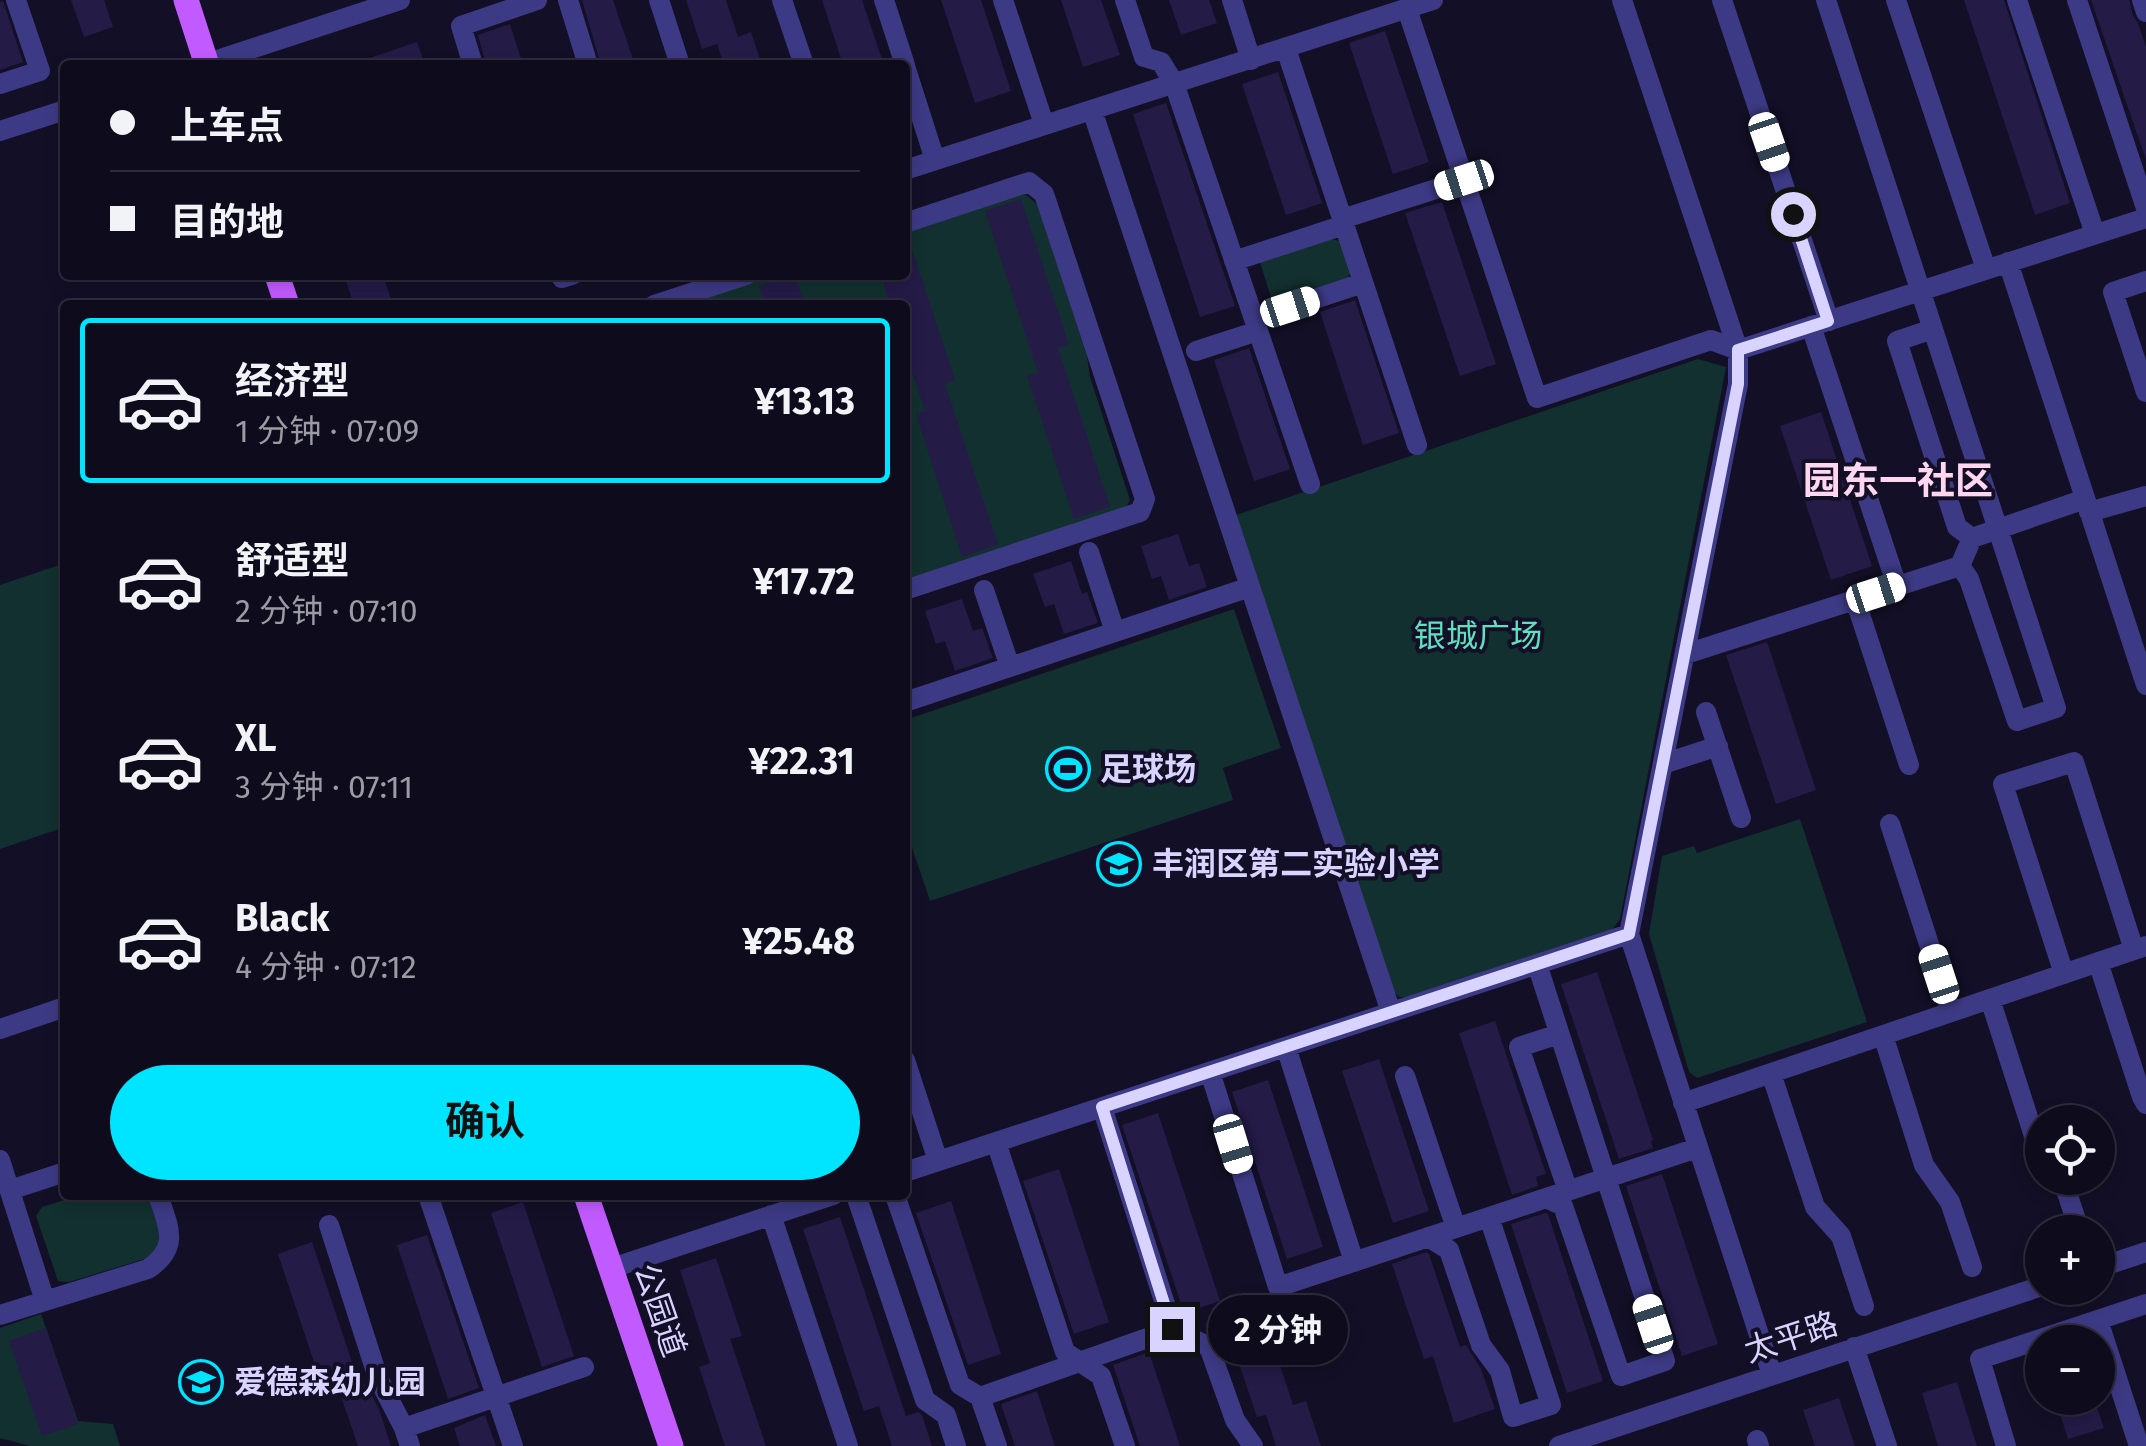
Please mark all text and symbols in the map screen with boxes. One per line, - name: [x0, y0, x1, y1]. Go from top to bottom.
- text: 上车点: [170, 103, 284, 149]
- car: [1745, 109, 1793, 175]
- car: [1431, 156, 1497, 204]
- route start: [1771, 192, 1816, 237]
- text: 目的地: [170, 199, 284, 245]
- car: [1257, 283, 1323, 331]
- icon: car: [115, 356, 205, 446]
- text: 经济型: [235, 358, 349, 404]
- text: ¥13.13: [754, 378, 855, 424]
- text: 1 分钟 · 07:09: [235, 412, 419, 450]
- district label: 园东一社区: [1803, 458, 1993, 504]
- icon: car: [115, 536, 205, 626]
- text: 舒适型: [235, 538, 349, 584]
- text: ¥17.72: [753, 558, 855, 604]
- car: [1843, 569, 1909, 617]
- text: 2 分钟 · 07:10: [235, 592, 418, 630]
- park label: 银城广场: [1414, 617, 1542, 655]
- text: XL: [235, 715, 277, 761]
- icon: car: [115, 716, 205, 806]
- text: ¥22.31: [748, 738, 855, 784]
- sports icon: 足球场: [1045, 746, 1091, 792]
- place label: 足球场: [1100, 750, 1196, 788]
- text: 3 分钟 · 07:11: [235, 768, 413, 806]
- school or university icon: 丰润区第二实验小学: [1096, 841, 1142, 887]
- place label: 丰润区第二实验小学: [1152, 845, 1440, 883]
- text: Black: [235, 895, 330, 941]
- icon: car: [115, 896, 205, 986]
- text: ¥25.48: [742, 918, 855, 964]
- car: [1915, 941, 1963, 1007]
- text: 4 分钟 · 07:12: [235, 948, 417, 986]
- button: 确认: [110, 1065, 860, 1180]
- map controls: [2025, 1105, 2115, 1415]
- button: locate: [2025, 1105, 2115, 1195]
- car: [1210, 1111, 1256, 1177]
- button: +: [2025, 1215, 2115, 1305]
- street label: 公园道: [626, 1258, 694, 1362]
- car: [1629, 1291, 1677, 1357]
- callout: 2 分钟: [1207, 1294, 1347, 1364]
- street label: 太平路: [1739, 1304, 1843, 1370]
- route end: [1150, 1307, 1195, 1352]
- text: 2 分钟: [1234, 1311, 1322, 1349]
- button: −: [2025, 1325, 2115, 1415]
- school or university icon: 爱德森幼儿园: [178, 1359, 224, 1405]
- place label: 爱德森幼儿园: [234, 1363, 426, 1401]

